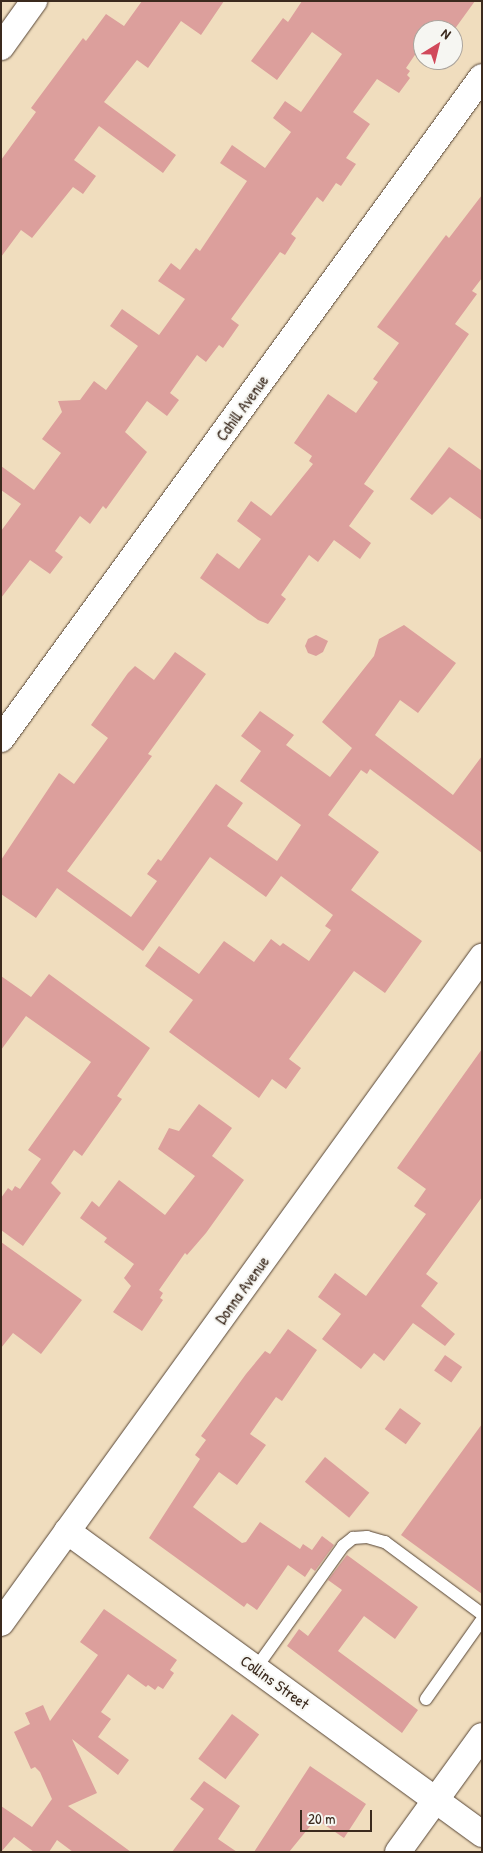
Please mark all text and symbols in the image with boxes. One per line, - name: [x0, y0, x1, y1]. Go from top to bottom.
- north arrow: [413, 20, 463, 70]
- text: N: [438, 23, 455, 43]
- street label: Cahill Avenue: [212, 371, 272, 445]
- street label: Donna Avenue: [211, 1252, 273, 1328]
- street label: Collins Street: [237, 1651, 313, 1713]
- scale bar: [303, 1800, 376, 1832]
- text: 20 m: [308, 1808, 335, 1829]

